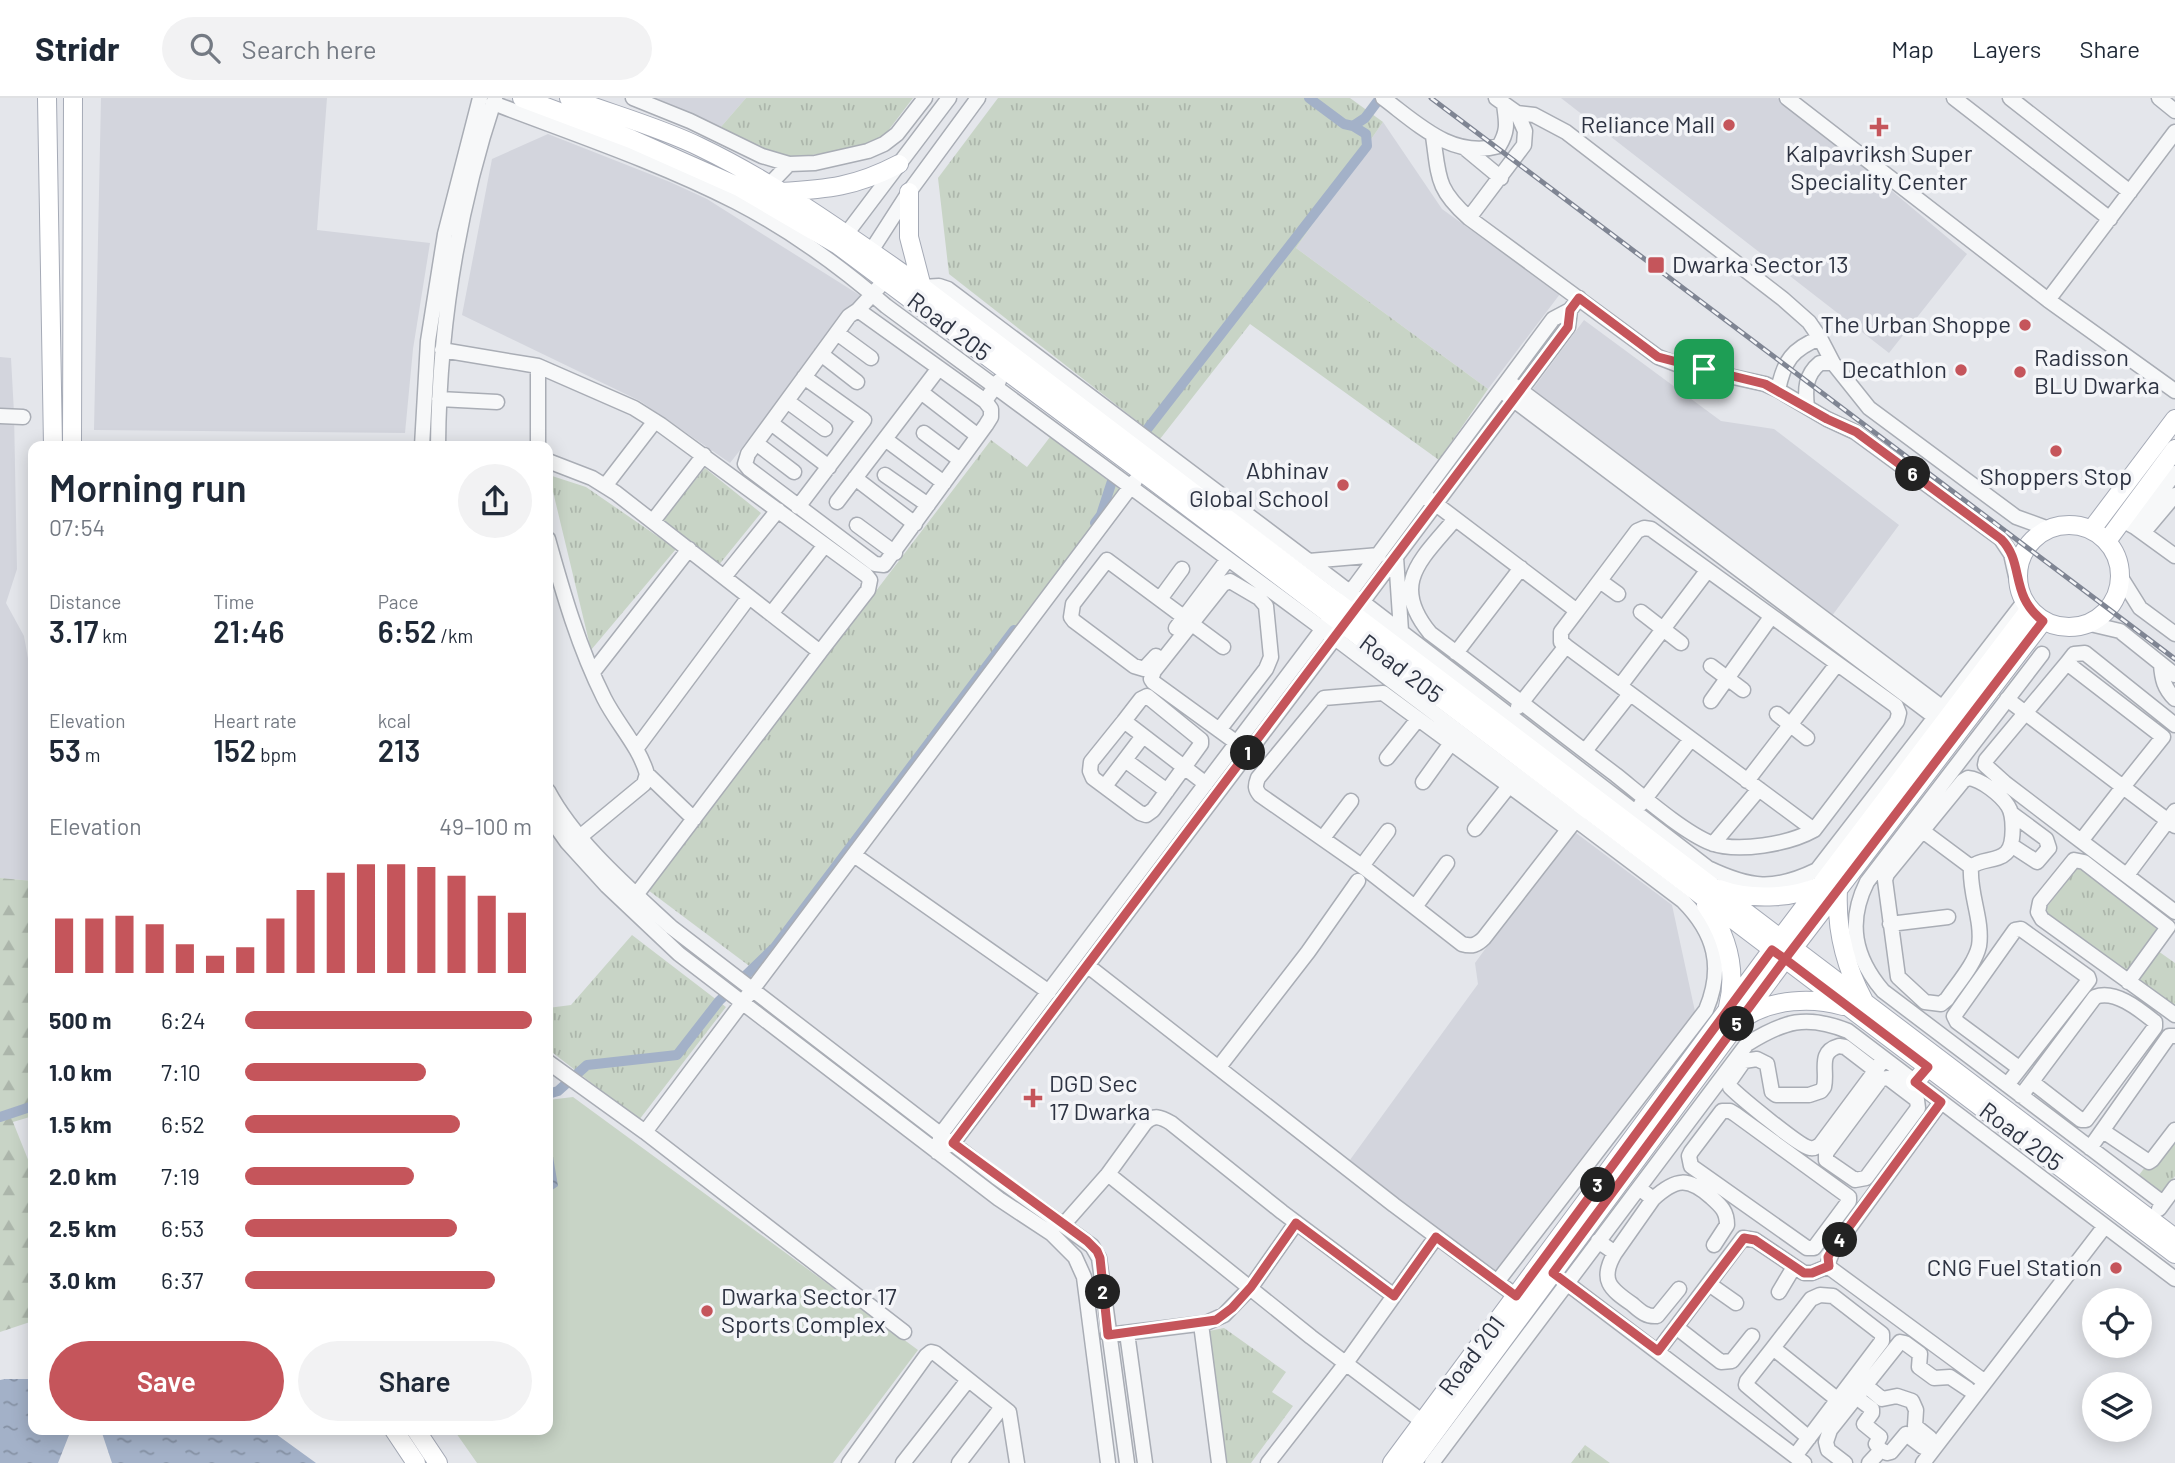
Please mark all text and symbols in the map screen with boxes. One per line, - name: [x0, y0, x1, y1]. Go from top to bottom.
- search box: [162, 17, 652, 80]
- text: Stridr: [35, 28, 120, 68]
- icon: search: [186, 29, 224, 67]
- text: Search here: [242, 33, 377, 64]
- text: Map: [1891, 34, 1934, 63]
- text: Layers: [1972, 34, 2041, 63]
- text: Share: [2079, 34, 2140, 63]
- place label: Reliance Mall: [1580, 109, 1715, 138]
- marker: Reliance Mall: [1721, 117, 1737, 133]
- marker: Kalpavriksh Super Speciality Center: [1869, 117, 1889, 137]
- place label: Kalpavriksh Super Speciality Center: [1786, 138, 1973, 195]
- place label: Dwarka Sector 13: [1672, 249, 1849, 278]
- marker: Dwarka Sector 13: [1646, 255, 1666, 275]
- street label: Road 205: [903, 285, 997, 366]
- place label: The Urban Shoppe: [1821, 309, 2011, 338]
- marker: The Urban Shoppe: [2017, 317, 2033, 333]
- pin: [1674, 339, 1734, 399]
- place label: Radisson BLU Dwarka: [2034, 342, 2160, 399]
- icon: arrive: [1685, 350, 1723, 388]
- place label: Decathlon: [1842, 354, 1947, 383]
- marker: Decathlon: [1953, 362, 1969, 378]
- marker: Radisson BLU Dwarka: [2012, 364, 2028, 380]
- marker: Shoppers Stop: [2048, 443, 2064, 459]
- place label: Abhinav Global School: [1189, 455, 1329, 512]
- pin: 6: [1896, 456, 1930, 492]
- place label: Shoppers Stop: [1980, 461, 2132, 490]
- text: 6: [1907, 462, 1918, 485]
- text: Morning run: [49, 464, 247, 510]
- button: share: [458, 464, 532, 538]
- marker: Abhinav Global School: [1335, 477, 1351, 493]
- text: 07:54: [49, 513, 105, 541]
- text: Distance: [49, 590, 121, 613]
- text: Time: [213, 590, 254, 613]
- text: Pace: [378, 590, 419, 613]
- text: 3.17: [49, 613, 98, 649]
- text: 21:46: [213, 613, 284, 649]
- text: 6:52: [378, 613, 437, 649]
- text: km: [98, 624, 127, 647]
- text: /km: [437, 624, 473, 647]
- street label: Road 205: [1355, 627, 1449, 708]
- text: Elevation: [49, 709, 126, 732]
- text: Heart rate: [213, 709, 297, 732]
- text: kcal: [378, 709, 411, 732]
- text: 53: [49, 732, 81, 768]
- text: 152: [213, 732, 256, 768]
- text: 213: [378, 732, 420, 768]
- pin: 1: [1230, 736, 1266, 770]
- text: 1: [1244, 741, 1251, 764]
- text: m: [81, 743, 100, 766]
- text: bpm: [256, 743, 297, 766]
- text: Elevation: [49, 812, 142, 840]
- text: 49–100 m: [439, 812, 532, 840]
- text: 500 m: [49, 1006, 111, 1034]
- text: 6:24: [161, 1006, 206, 1034]
- pin: 5: [1720, 1006, 1754, 1042]
- text: 5: [1731, 1012, 1742, 1035]
- text: 1.0 km: [49, 1058, 112, 1086]
- text: 7:10: [161, 1058, 201, 1086]
- place label: DGD Sec 17 Dwarka: [1049, 1068, 1150, 1125]
- marker: DGD Sec 17 Dwarka: [1023, 1088, 1043, 1108]
- street label: Road 205: [1975, 1095, 2069, 1176]
- text: 1.5 km: [49, 1110, 112, 1138]
- text: 6:52: [161, 1110, 205, 1138]
- text: 2.0 km: [49, 1162, 117, 1190]
- text: 7:19: [161, 1162, 200, 1190]
- pin: 3: [1580, 1168, 1616, 1202]
- text: 3: [1592, 1173, 1603, 1196]
- text: 2.5 km: [49, 1214, 117, 1242]
- text: 6:53: [161, 1214, 204, 1242]
- pin: 4: [1822, 1222, 1857, 1258]
- text: 4: [1834, 1228, 1845, 1251]
- place label: CNG Fuel Station: [1927, 1252, 2102, 1281]
- marker: CNG Fuel Station: [2108, 1260, 2124, 1276]
- text: 3.0 km: [49, 1266, 116, 1294]
- text: 6:37: [161, 1266, 203, 1294]
- pin: 2: [1086, 1274, 1120, 1310]
- text: 2: [1097, 1280, 1108, 1303]
- place label: Dwarka Sector 17 Sports Complex: [721, 1281, 897, 1338]
- map controls: [2082, 1288, 2152, 1442]
- button: locate: [2082, 1288, 2152, 1358]
- marker: Dwarka Sector 17 Sports Complex: [699, 1303, 715, 1319]
- street label: Road 201: [1432, 1310, 1510, 1401]
- button: Save: [49, 1341, 284, 1421]
- button: Share: [298, 1341, 532, 1421]
- button: layers: [2082, 1372, 2152, 1442]

